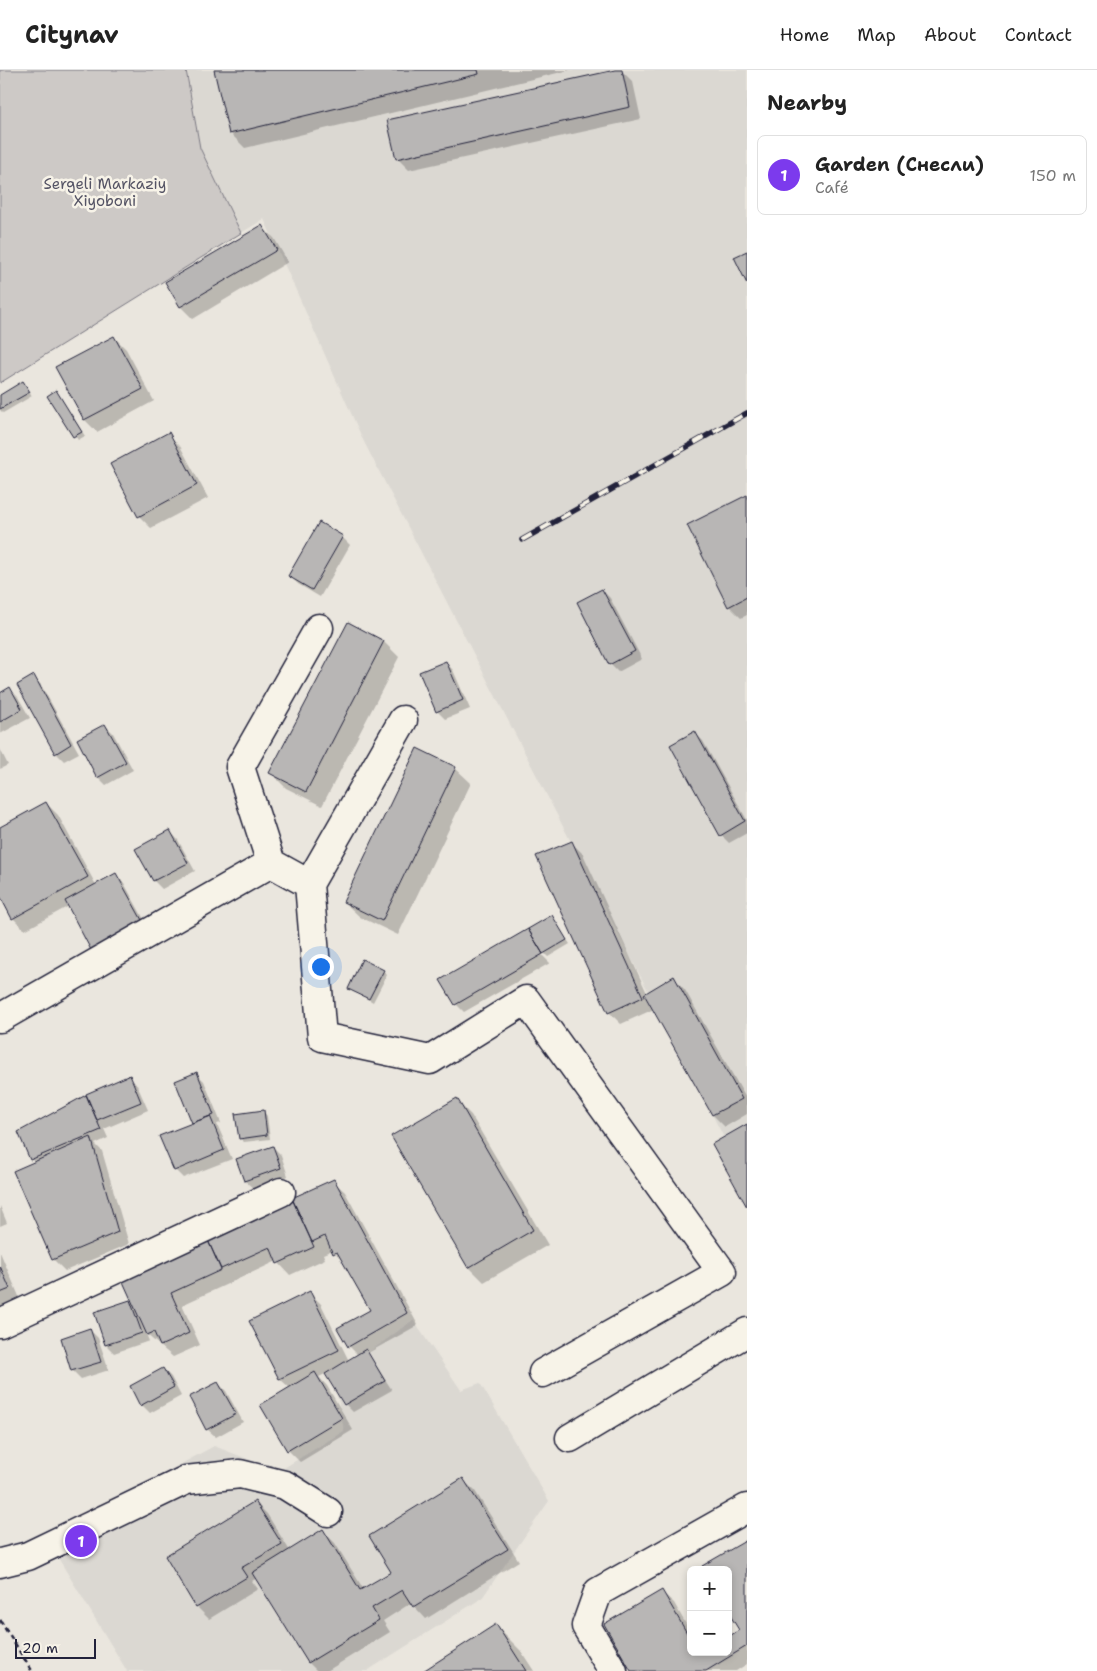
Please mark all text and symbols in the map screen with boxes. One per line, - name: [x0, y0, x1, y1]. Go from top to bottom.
- text: Citynav: [25, 19, 119, 51]
- text: Home: [780, 23, 829, 47]
- text: Map: [857, 23, 896, 47]
- text: About: [924, 23, 977, 47]
- text: Contact: [1005, 23, 1072, 47]
- text: Nearby: [767, 89, 847, 117]
- text: Garden (Снесли): [815, 152, 984, 177]
- text: 1: [780, 165, 788, 186]
- text: 150 m: [1029, 165, 1076, 186]
- park label: Sergeli Markaziy Xiyoboni: [44, 174, 166, 211]
- text: Café: [815, 177, 849, 198]
- your location: [308, 954, 334, 980]
- pin: 1: [65, 1522, 97, 1560]
- map controls: [687, 1566, 732, 1656]
- button: +: [687, 1566, 732, 1611]
- button: −: [687, 1611, 732, 1656]
- scale bar: [15, 1636, 96, 1659]
- text: 20 m: [22, 1639, 58, 1657]

